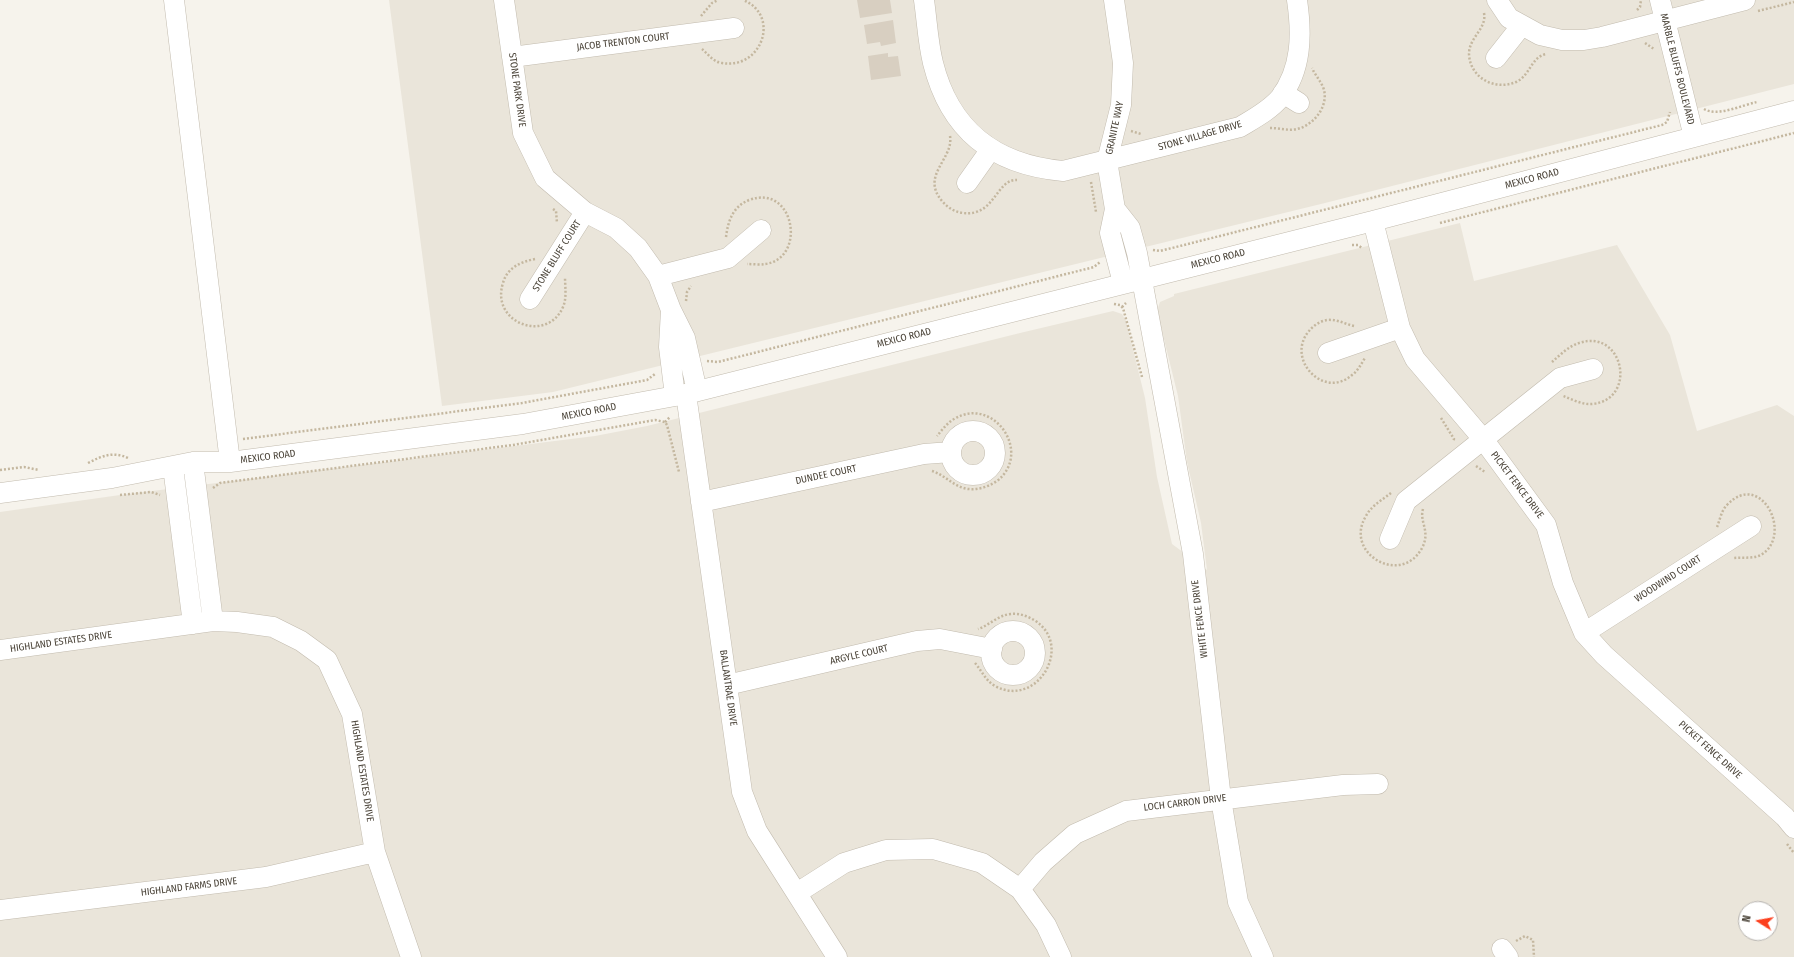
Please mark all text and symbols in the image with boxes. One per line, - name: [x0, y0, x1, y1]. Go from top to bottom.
- street label: MARBLE BLUFFS BOULEVARD: [1657, 12, 1697, 126]
- street label: JACOB TRENTON COURT: [576, 30, 670, 54]
- street label: STONE PARK DRIVE: [506, 52, 528, 128]
- street label: GRANITE WAY: [1104, 100, 1126, 156]
- street label: STONE VILLAGE DRIVE: [1157, 118, 1243, 154]
- street label: MEXICO ROAD: [1504, 166, 1560, 192]
- street label: STONE BLUFF COURT: [530, 218, 584, 294]
- street label: MEXICO ROAD: [1190, 246, 1246, 272]
- street label: MEXICO ROAD: [876, 325, 932, 351]
- street label: MEXICO ROAD: [561, 401, 617, 423]
- street label: MEXICO ROAD: [240, 448, 296, 466]
- street label: PICKET FENCE DRIVE: [1488, 449, 1546, 521]
- street label: DUNDEE COURT: [794, 463, 858, 487]
- street label: WOODWIND COURT: [1632, 553, 1704, 605]
- street label: WHITE FENCE DRIVE: [1189, 579, 1211, 659]
- street label: HIGHLAND ESTATES DRIVE: [9, 629, 113, 655]
- street label: ARGYLE COURT: [829, 642, 889, 668]
- street label: BALLANTRAE DRIVE: [717, 649, 739, 727]
- street label: HIGHLAND ESTATES DRIVE: [348, 719, 376, 823]
- street label: PICKET FENCE DRIVE: [1676, 719, 1744, 781]
- street label: LOCH CARRON DRIVE: [1143, 792, 1227, 814]
- street label: HIGHLAND FARMS DRIVE: [140, 875, 238, 899]
- north arrow: [1738, 901, 1778, 941]
- text: N: [1740, 914, 1754, 923]

